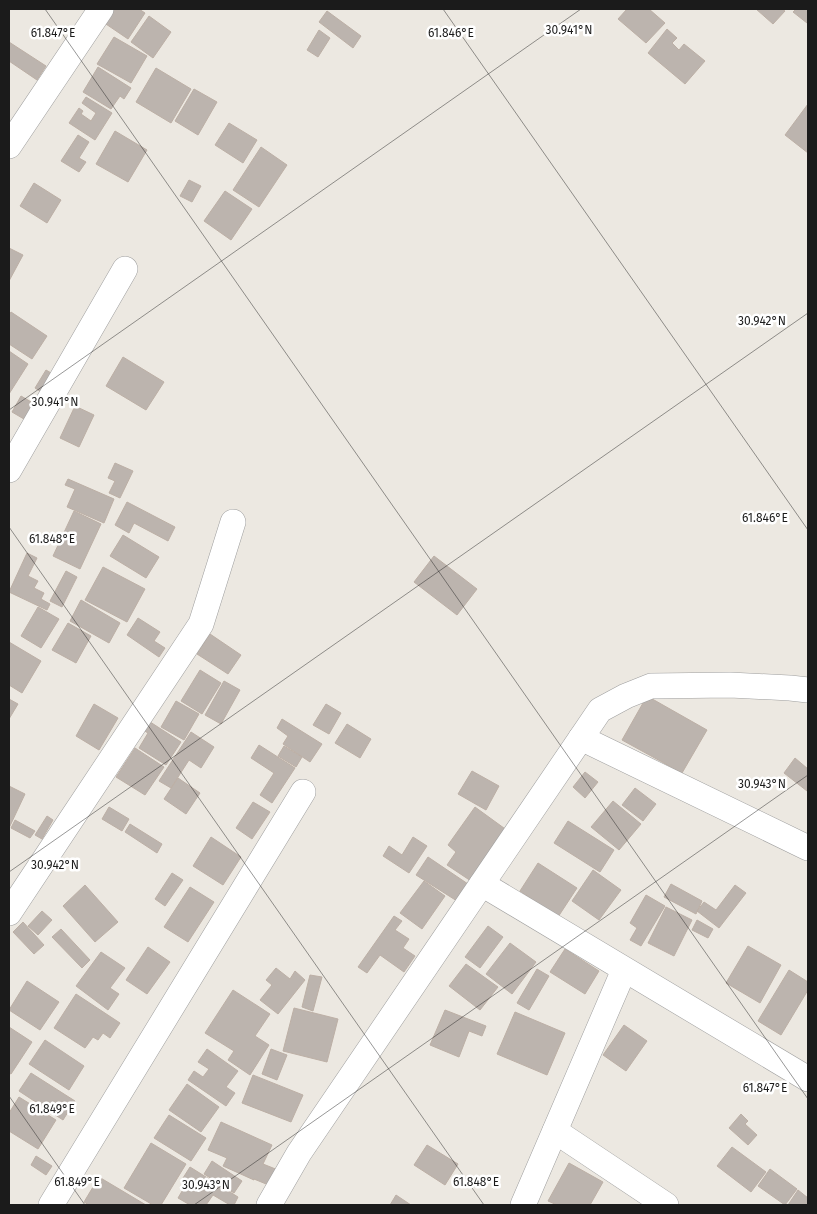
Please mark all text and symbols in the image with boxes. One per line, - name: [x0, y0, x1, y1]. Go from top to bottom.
- text: 30.941°N: [546, 23, 592, 37]
- text: 61.847°E: [31, 26, 75, 40]
- text: 61.846°E: [428, 26, 474, 40]
- text: 30.942°N: [738, 314, 786, 328]
- text: 30.941°N: [32, 395, 78, 409]
- text: 61.846°E: [742, 511, 788, 525]
- text: 61.848°E: [29, 532, 75, 546]
- text: 30.943°N: [738, 777, 786, 791]
- text: 30.942°N: [31, 858, 79, 872]
- text: 61.847°E: [743, 1081, 787, 1095]
- text: 61.849°E: [29, 1102, 75, 1116]
- text: 61.849°E: [54, 1175, 100, 1189]
- text: 61.848°E: [453, 1175, 499, 1189]
- text: 30.943°N: [182, 1178, 230, 1192]

